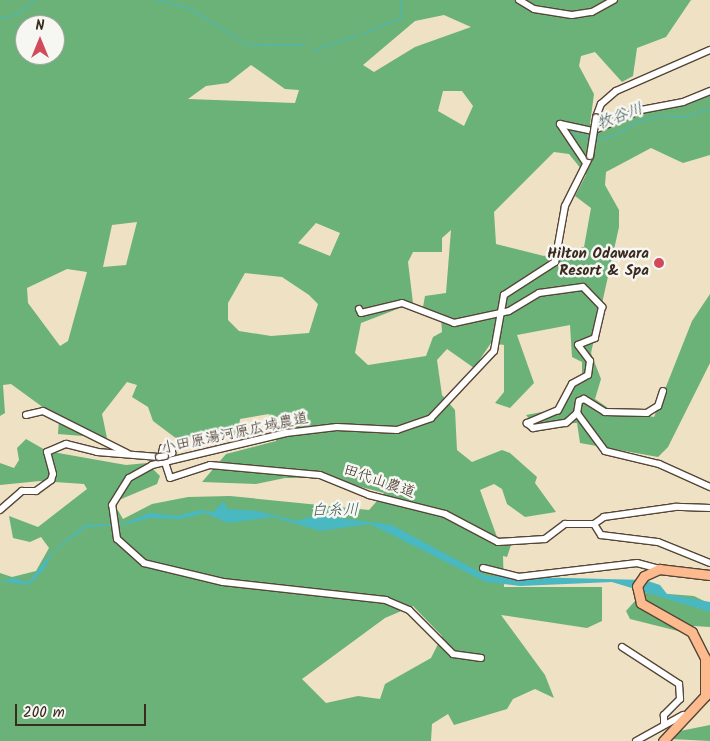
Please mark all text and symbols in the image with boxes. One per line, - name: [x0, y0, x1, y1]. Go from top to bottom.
- north arrow: [15, 15, 65, 65]
- text: N: [36, 15, 44, 37]
- water label: 牧谷川: [594, 100, 646, 134]
- place label: Hilton Odawara Resort & Spa: [547, 245, 649, 280]
- marker: Hilton Odawara Resort & Spa: [653, 257, 665, 269]
- street label: 小田原湯河原広域農道: [160, 410, 310, 458]
- street label: 田代山農道: [341, 461, 417, 503]
- water label: 白糸川: [311, 501, 359, 521]
- scale bar: [18, 694, 149, 726]
- text: 200 m: [23, 701, 65, 725]

